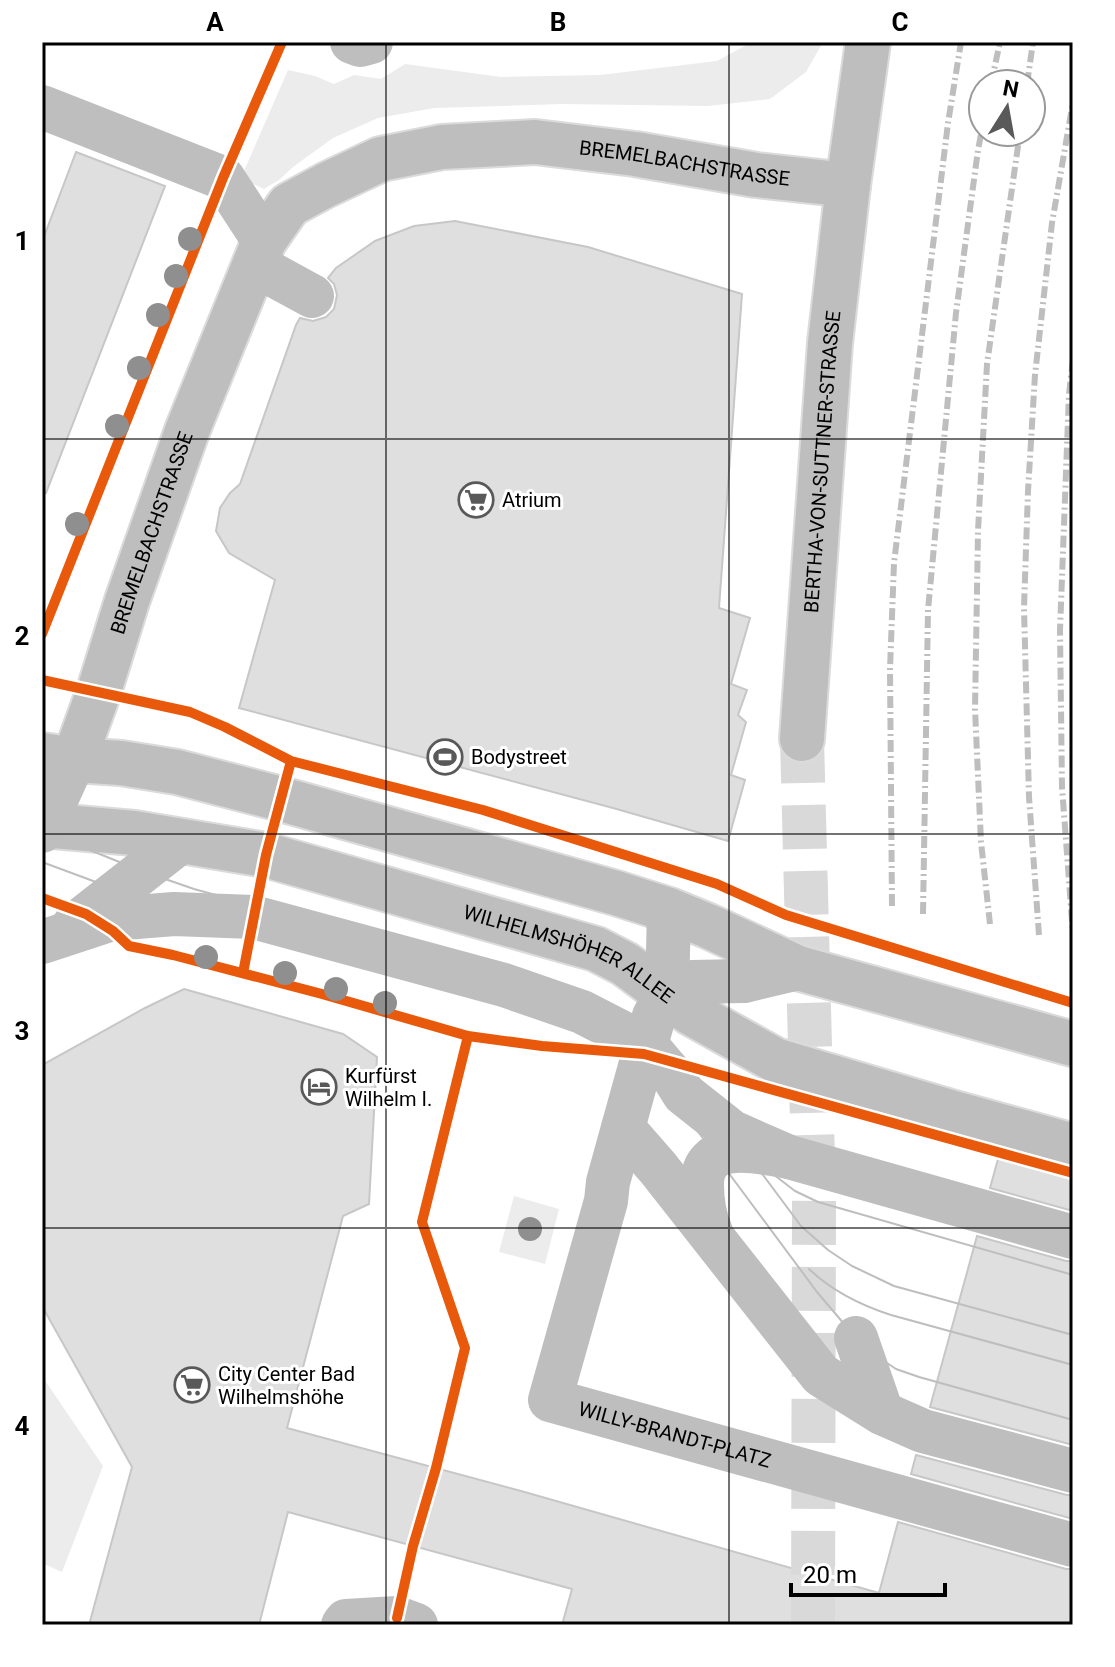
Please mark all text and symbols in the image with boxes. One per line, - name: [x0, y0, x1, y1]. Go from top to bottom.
- text: A: [206, 7, 224, 37]
- text: B: [550, 7, 566, 37]
- text: C: [891, 7, 909, 37]
- north arrow: [967, 68, 1047, 148]
- text: N: [1001, 75, 1021, 103]
- street label: BREMELBACHSTRASSE: [578, 135, 791, 191]
- text: 1: [15, 226, 29, 256]
- street label: BERTHA-VON-SUTTNER-STRASSE: [799, 309, 846, 614]
- street label: BREMELBACHSTRASSE: [105, 428, 198, 637]
- supermarket icon: Atrium: [457, 481, 495, 519]
- place label: Atrium: [502, 488, 562, 512]
- text: 2: [15, 621, 29, 651]
- sports icon: Bodystreet: [426, 738, 464, 776]
- place label: Bodystreet: [471, 745, 567, 769]
- street label: WILHELMSHÖHER ALLEE: [461, 900, 679, 1008]
- text: 3: [15, 1016, 29, 1046]
- place label: Kurfürst Wilhelm I.: [345, 1064, 432, 1111]
- hotel icon: Kurfürst Wilhelm I.: [300, 1068, 338, 1106]
- place label: City Center Bad Wilhelmshöhe: [218, 1362, 355, 1409]
- supermarket icon: City Center Bad Wilhelmshöhe: [173, 1366, 211, 1404]
- street label: WILLY-BRANDT-PLATZ: [576, 1396, 774, 1473]
- text: 4: [15, 1411, 30, 1441]
- scale bar: [791, 1547, 945, 1597]
- text: 20 m: [803, 1561, 857, 1589]

